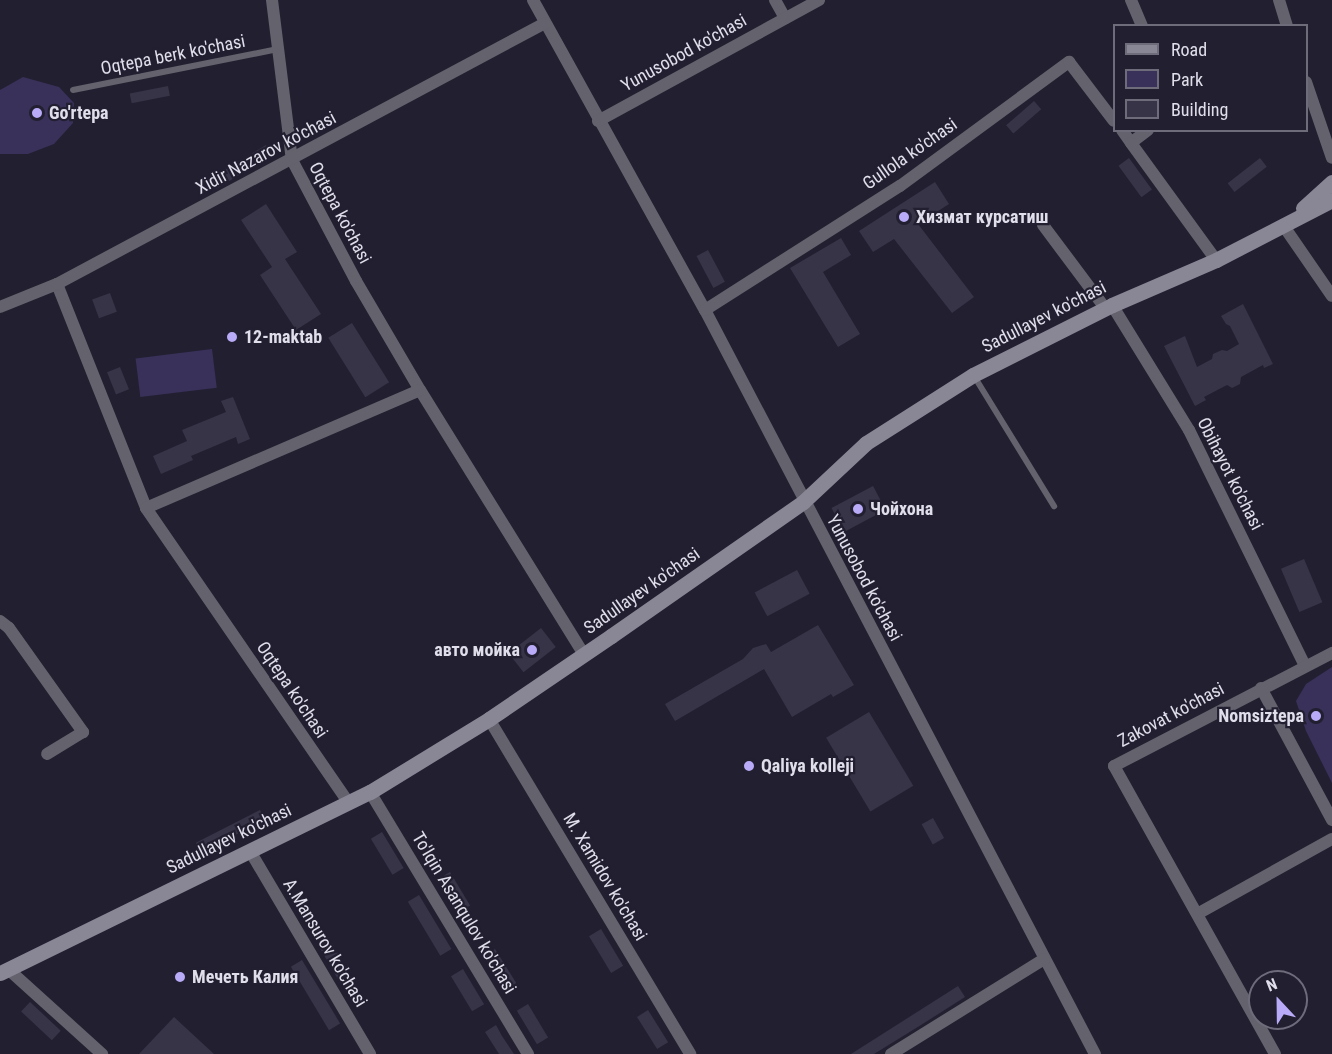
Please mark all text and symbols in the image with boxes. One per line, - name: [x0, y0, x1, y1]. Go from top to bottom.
- street label: Yunusobod ko'chasi: [618, 10, 750, 96]
- legend: [1113, 24, 1308, 132]
- street label: Oqtepa berk ko'chasi: [99, 30, 247, 80]
- text: Road: [1171, 39, 1207, 60]
- text: Park: [1171, 69, 1203, 90]
- text: Building: [1171, 99, 1228, 120]
- place label: Go'rtepa: [49, 102, 109, 124]
- marker: Go'rtepa: [30, 106, 44, 120]
- street label: Xidir Nazarov ko'chasi: [192, 107, 340, 199]
- street label: Gullola ko'chasi: [859, 114, 961, 194]
- street label: Oqtepa ko'chasi: [304, 159, 376, 267]
- place label: Хизмат курсатиш: [916, 206, 1049, 228]
- marker: Хизмат курсатиш: [897, 210, 911, 224]
- street label: Sadullayev ko'chasi: [978, 276, 1110, 358]
- place label: 12-maktab: [244, 326, 322, 348]
- marker: 12-maktab: [225, 330, 239, 344]
- street label: Obihayot ko'chasi: [1192, 414, 1268, 534]
- place label: Чойхона: [870, 498, 933, 520]
- marker: Чойхона: [851, 502, 865, 516]
- street label: Yunusobod ko'chasi: [822, 511, 906, 645]
- street label: Sadullayev ko'chasi: [580, 543, 704, 639]
- street label: Oqtepa ko'chasi: [252, 638, 332, 742]
- place label: авто мойка: [434, 639, 520, 661]
- marker: авто мойка: [525, 643, 539, 657]
- street label: Zakovat ko'chasi: [1114, 678, 1228, 752]
- place label: Nomsiztepa: [1218, 705, 1304, 727]
- marker: Nomsiztepa: [1309, 709, 1323, 723]
- place label: Qaliya kolleji: [761, 755, 854, 777]
- marker: Qaliya kolleji: [742, 759, 756, 773]
- street label: Sadullayev ko'chasi: [163, 799, 295, 879]
- street label: M. Xamidov ko'chasi: [558, 809, 652, 945]
- street label: To'lqin Asanqulov ko'chasi: [407, 828, 521, 998]
- street label: A.Mansurov ko'chasi: [278, 875, 372, 1011]
- place label: Мечеть Калия: [192, 966, 298, 988]
- marker: Мечеть Калия: [173, 970, 187, 984]
- north arrow: [1248, 970, 1308, 1030]
- text: N: [1264, 974, 1280, 995]

